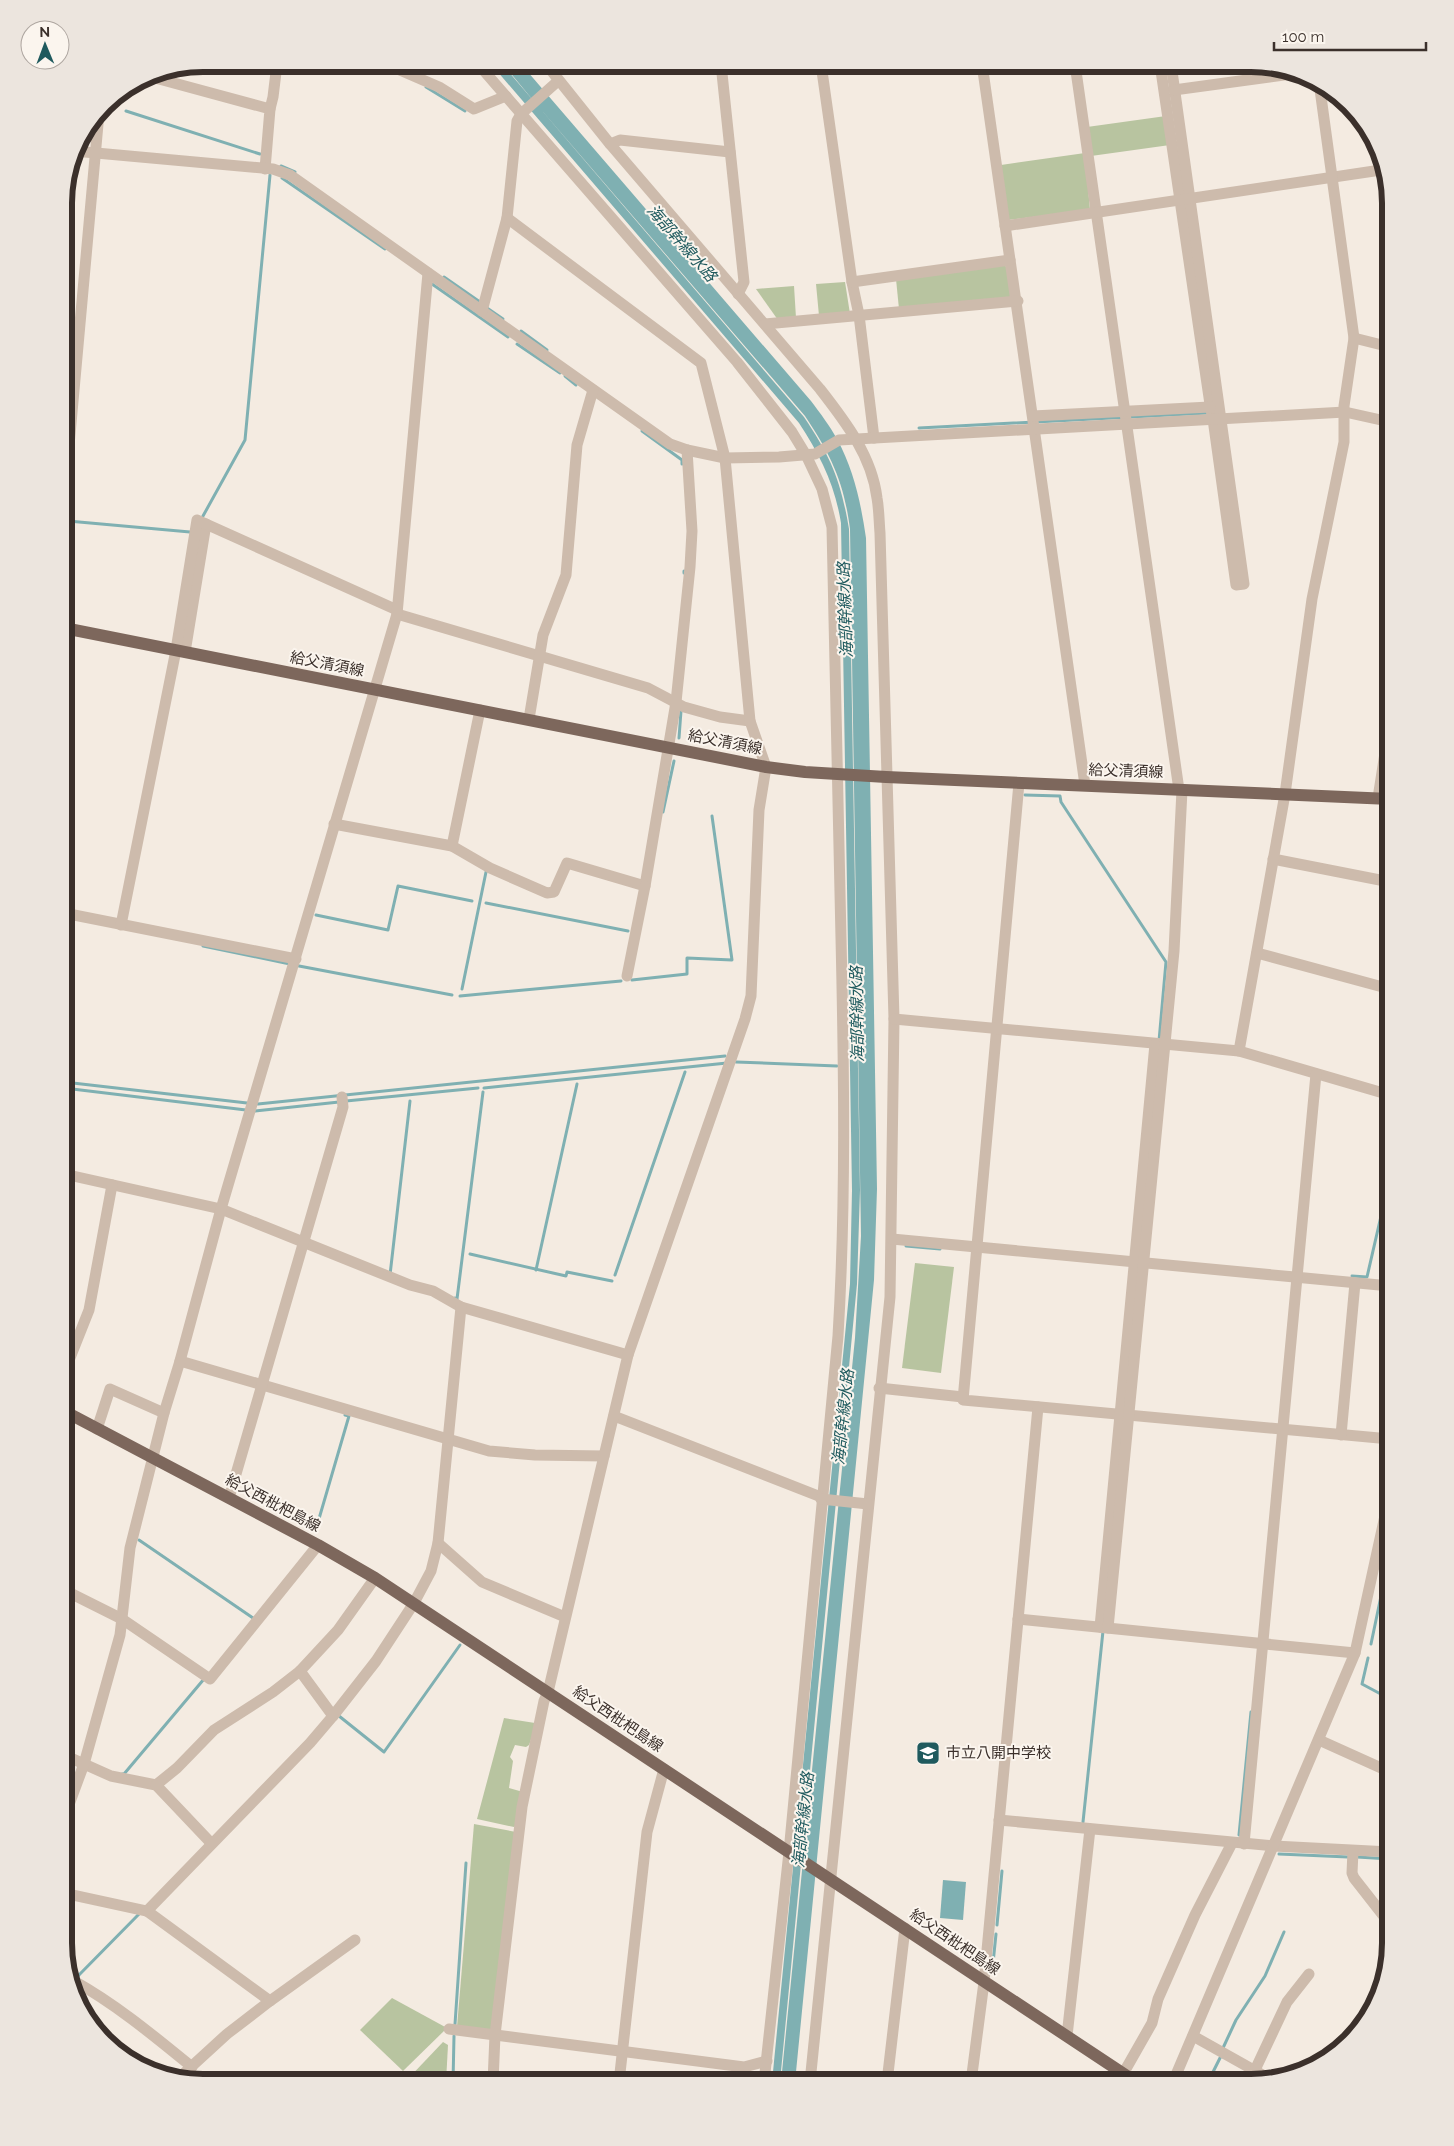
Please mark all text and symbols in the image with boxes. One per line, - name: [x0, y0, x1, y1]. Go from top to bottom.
- north arrow: [20, 20, 70, 70]
- scale bar: [1274, 20, 1426, 52]
- text: N: [39, 24, 50, 40]
- text: 100 m: [1282, 28, 1324, 46]
- water label: 海部幹線水路: [643, 201, 722, 287]
- water label: 海部幹線水路: [834, 560, 856, 658]
- street label: 給父清須線: [288, 648, 366, 680]
- street label: 給父清須線: [686, 726, 764, 758]
- street label: 給父清須線: [1088, 761, 1164, 781]
- water label: 海部幹線水路: [847, 964, 867, 1062]
- water label: 海部幹線水路: [829, 1366, 858, 1466]
- street label: 給父西枇杷島線: [222, 1470, 324, 1536]
- street label: 給父西枇杷島線: [569, 1682, 667, 1756]
- school or university icon: 市立八開中学校: [915, 1740, 941, 1766]
- place label: 市立八開中学校: [946, 1744, 1051, 1762]
- water label: 海部幹線水路: [789, 1769, 818, 1869]
- street label: 給父西枇杷島線: [906, 1905, 1004, 1979]

